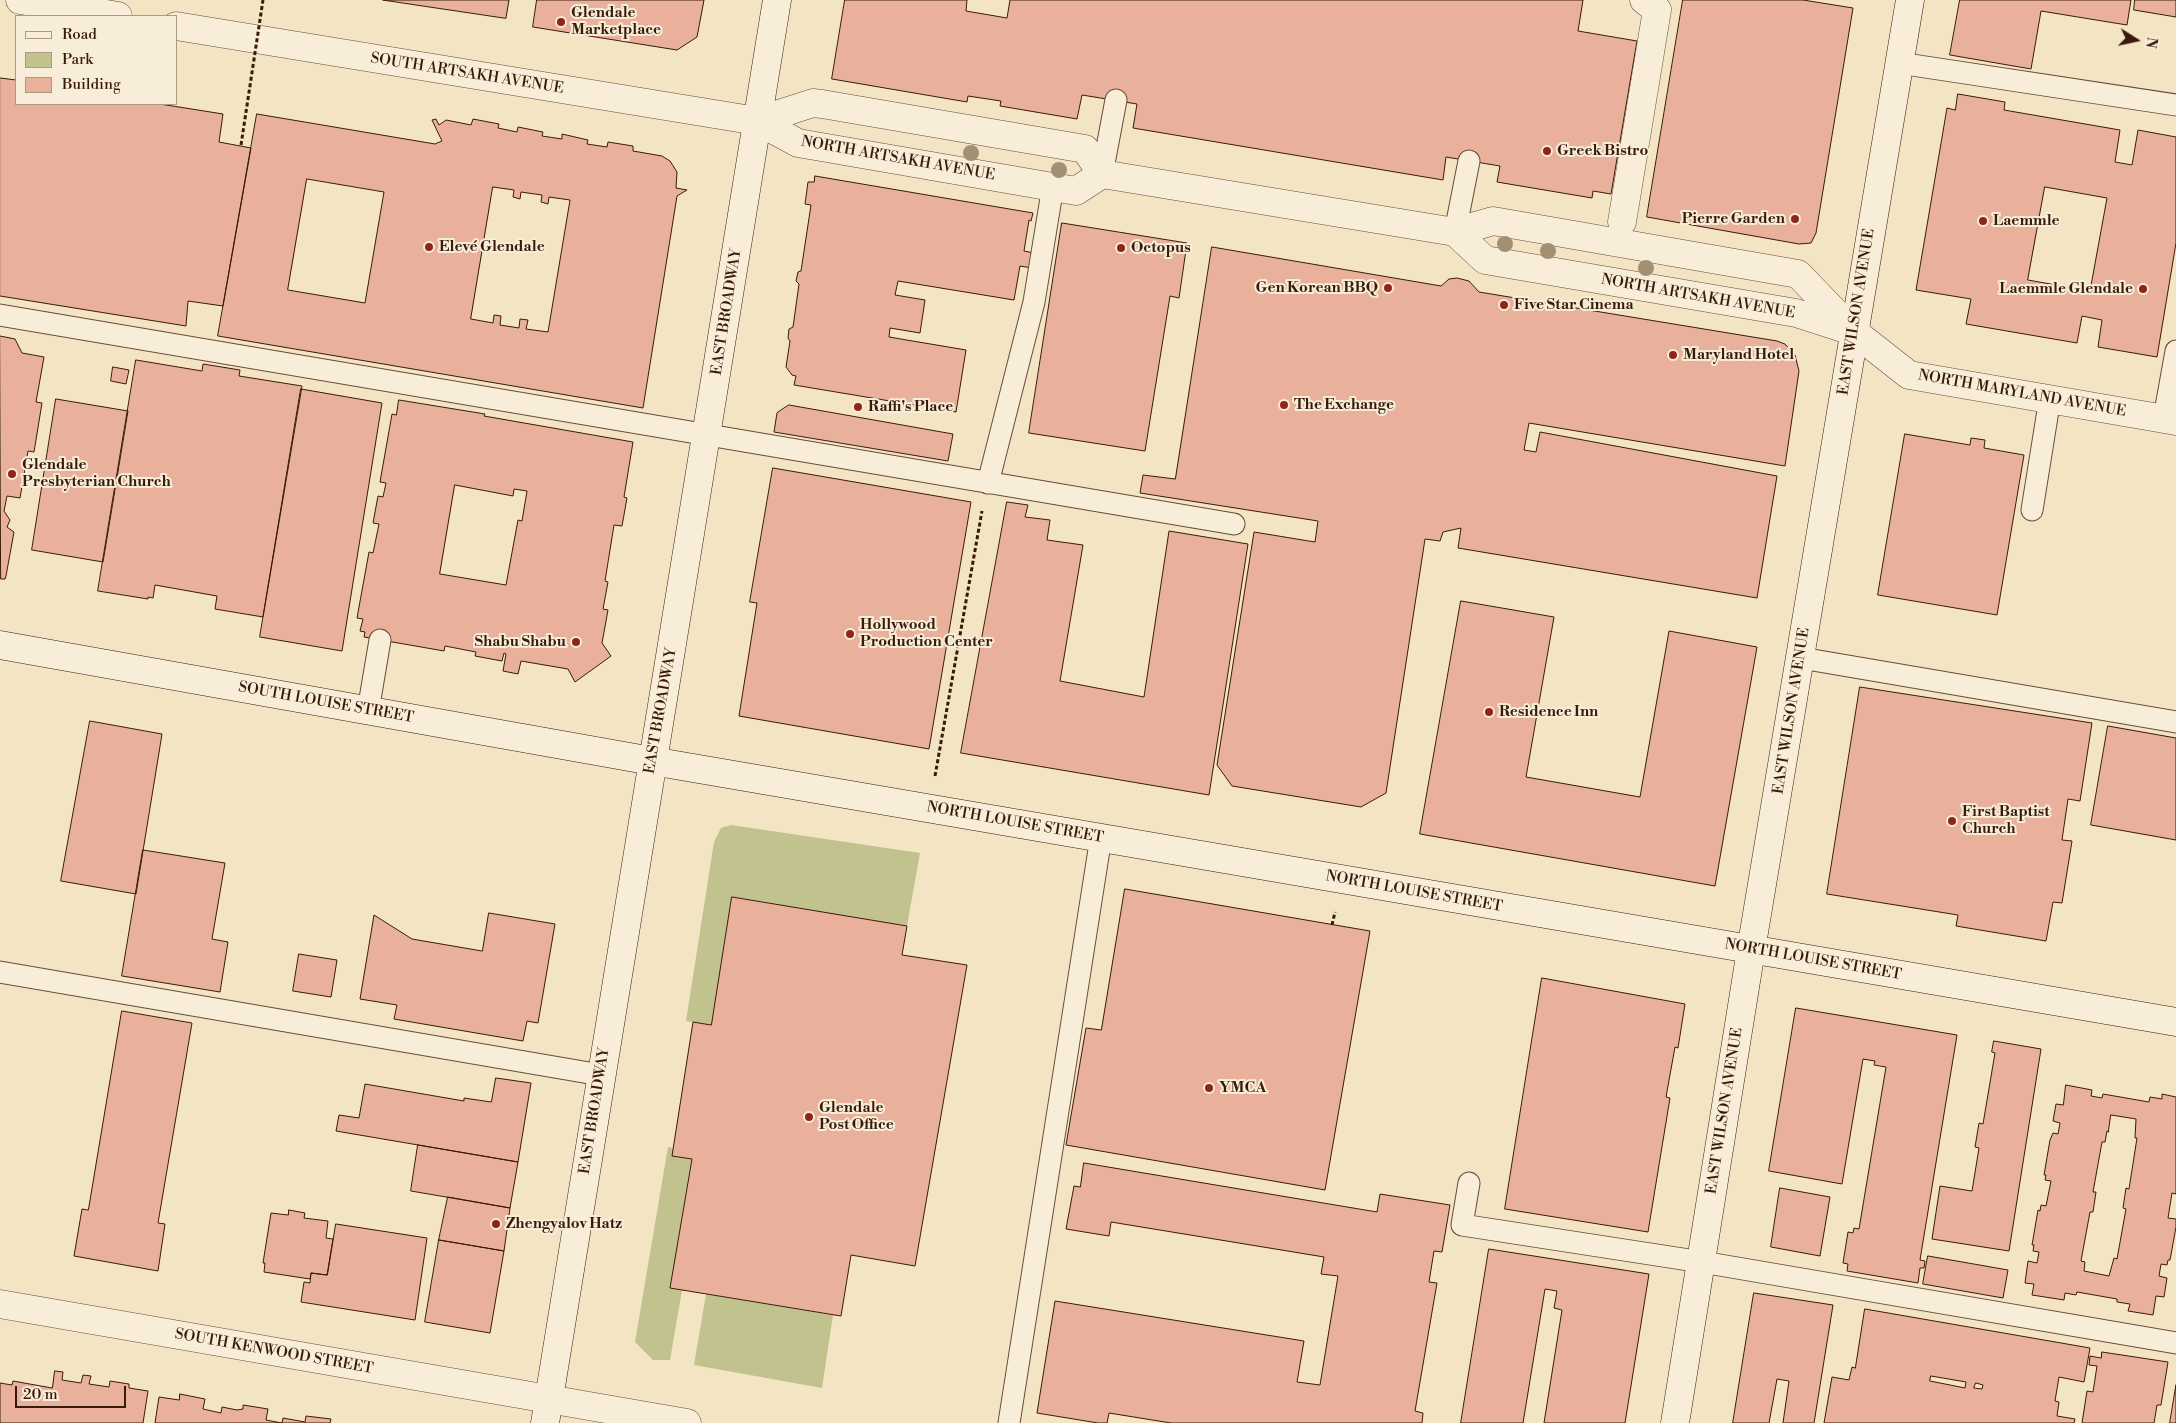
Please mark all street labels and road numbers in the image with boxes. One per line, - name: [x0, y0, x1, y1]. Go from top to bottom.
- street label: SOUTH ARTSAKH AVENUE: [369, 50, 565, 98]
- street label: NORTH ARTSAKH AVENUE: [799, 133, 997, 185]
- street label: EAST WILSON AVENUE: [1835, 227, 1879, 397]
- street label: EAST BROADWAY: [708, 248, 746, 376]
- street label: NORTH ARTSAKH AVENUE: [1599, 271, 1797, 323]
- street label: NORTH MARYLAND AVENUE: [1916, 367, 2128, 421]
- street label: EAST WILSON AVENUE: [1770, 626, 1814, 796]
- street label: EAST BROADWAY: [641, 647, 681, 775]
- street label: SOUTH LOUISE STREET: [237, 679, 415, 727]
- street label: NORTH LOUISE STREET: [925, 799, 1105, 847]
- street label: NORTH LOUISE STREET: [1324, 868, 1504, 916]
- street label: NORTH LOUISE STREET: [1723, 936, 1903, 984]
- street label: EAST WILSON AVENUE: [1703, 1026, 1747, 1196]
- street label: EAST BROADWAY: [576, 1047, 614, 1175]
- street label: SOUTH KENWOOD STREET: [173, 1326, 375, 1378]

